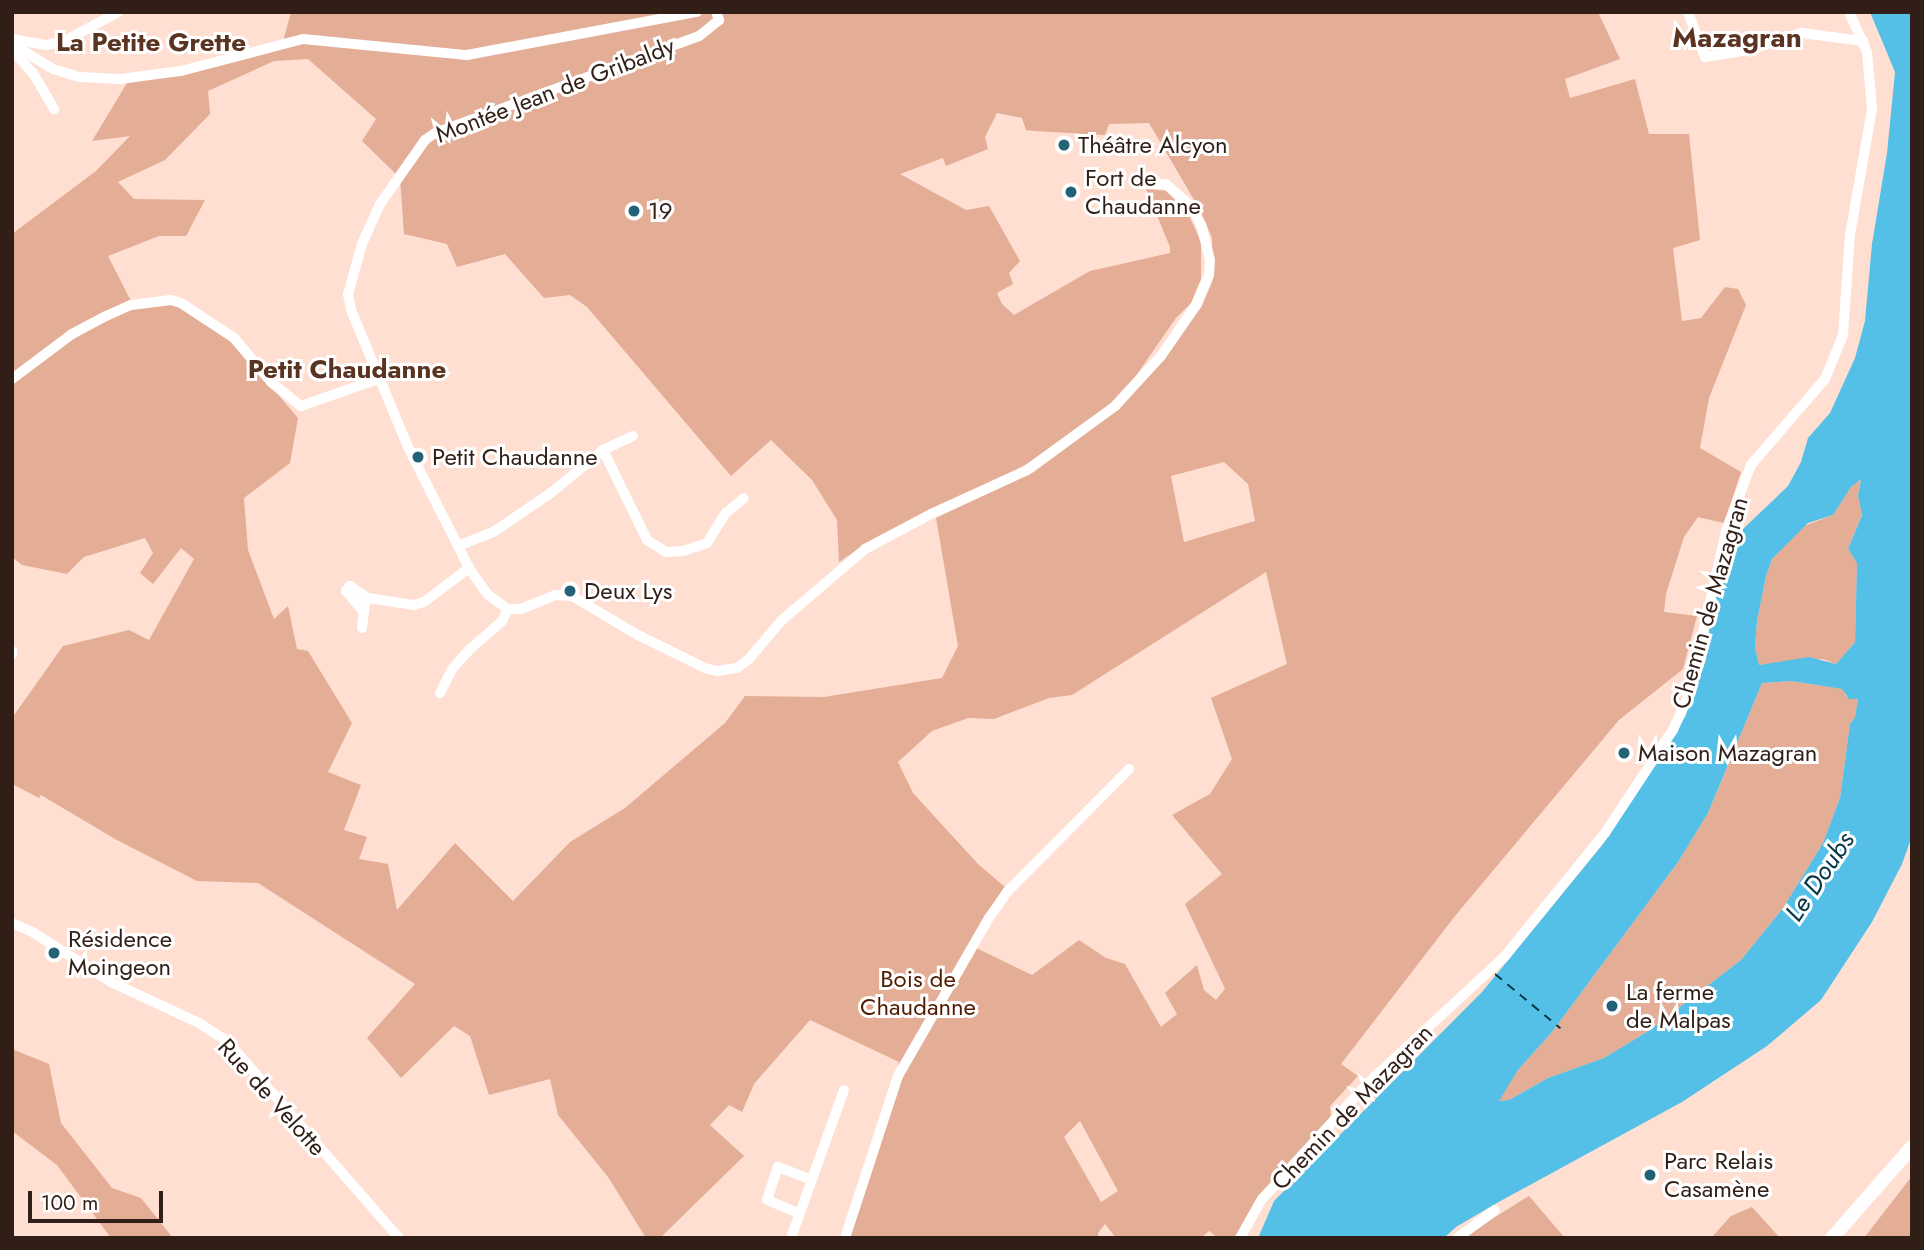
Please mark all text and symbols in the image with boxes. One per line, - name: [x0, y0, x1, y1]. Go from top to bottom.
- district label: Mazagran: [1672, 21, 1802, 55]
- district label: La Petite Grette: [56, 27, 246, 59]
- street label: Montée Jean de Gribaldy: [431, 31, 679, 149]
- place label: Théâtre Alcyon: [1078, 131, 1228, 159]
- marker: Théâtre Alcyon: [1056, 137, 1072, 153]
- place label: Fort de Chaudanne: [1085, 164, 1201, 220]
- marker: Fort de Chaudanne: [1063, 184, 1079, 200]
- place label: 19: [648, 197, 673, 225]
- marker: 19: [626, 203, 642, 219]
- district label: Petit Chaudanne: [248, 354, 446, 386]
- place label: Petit Chaudanne: [432, 443, 598, 471]
- marker: Petit Chaudanne: [410, 449, 426, 465]
- street label: Chemin de Mazagran: [1666, 494, 1754, 712]
- place label: Deux Lys: [584, 577, 672, 605]
- marker: Deux Lys: [562, 583, 578, 599]
- place label: Maison Mazagran: [1638, 739, 1817, 767]
- marker: Maison Mazagran: [1616, 745, 1632, 761]
- water label: Le Doubs: [1779, 826, 1861, 928]
- place label: Résidence Moingeon: [68, 925, 172, 981]
- marker: Résidence Moingeon: [46, 945, 62, 961]
- park label: Bois de Chaudanne: [860, 965, 976, 1021]
- place label: La ferme de Malpas: [1626, 978, 1731, 1034]
- marker: La ferme de Malpas: [1604, 998, 1620, 1014]
- street label: Chemin de Mazagran: [1266, 1018, 1438, 1196]
- street label: Rue de Velotte: [212, 1033, 332, 1161]
- place label: Parc Relais Casamène: [1664, 1147, 1773, 1203]
- marker: Parc Relais Casamène: [1642, 1167, 1658, 1183]
- scale bar: [32, 1176, 166, 1220]
- text: 100 m: [41, 1188, 98, 1218]

